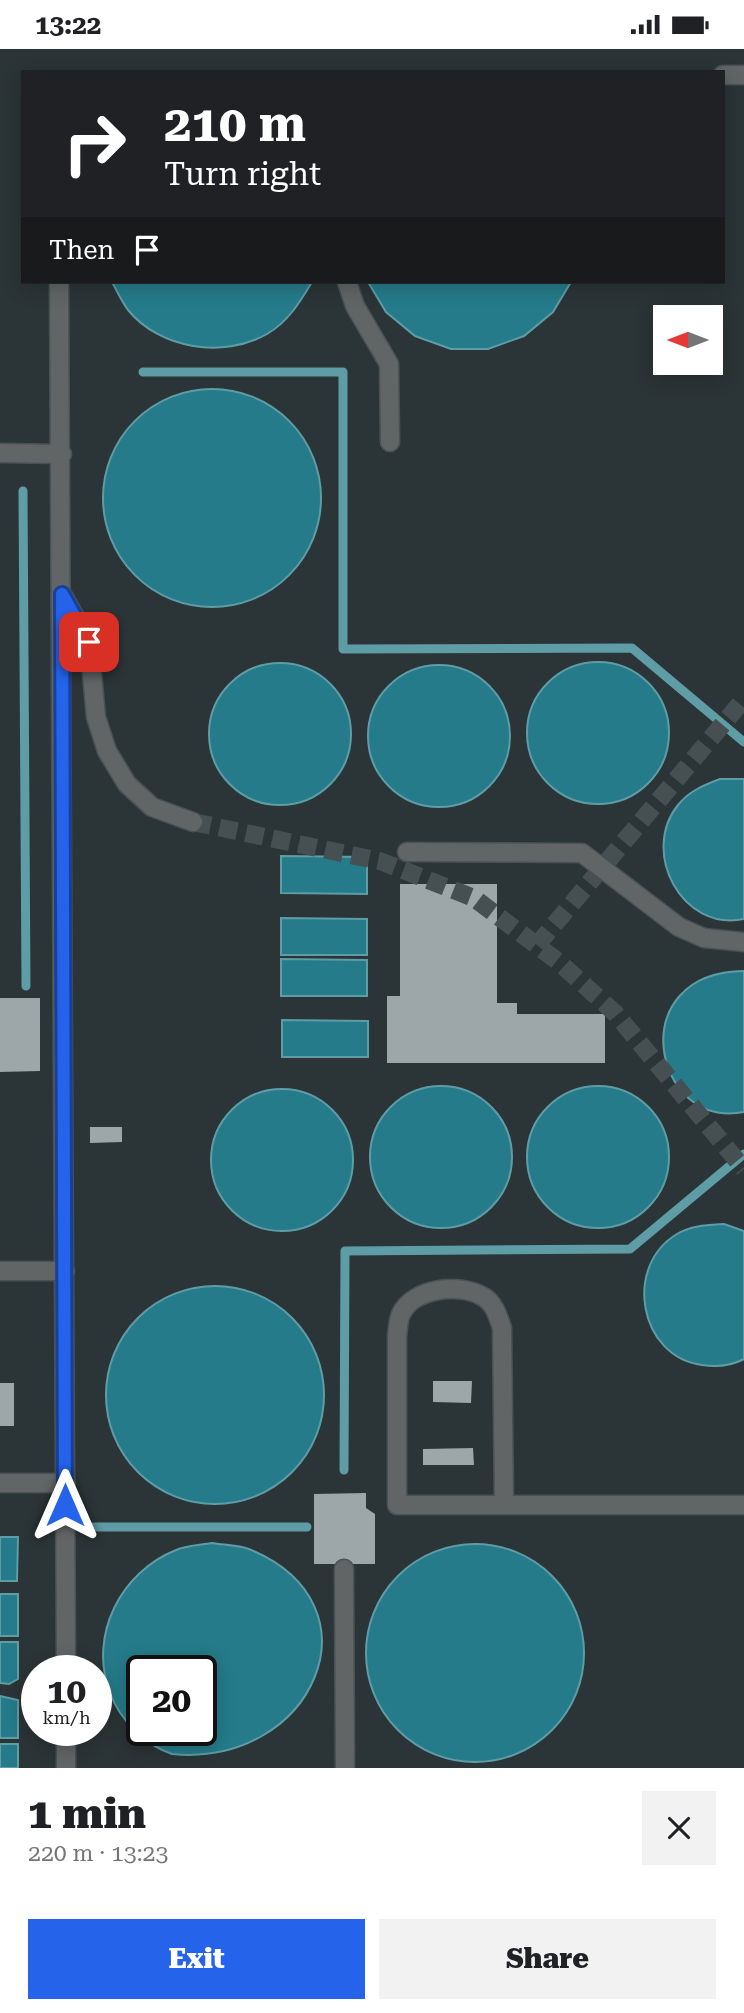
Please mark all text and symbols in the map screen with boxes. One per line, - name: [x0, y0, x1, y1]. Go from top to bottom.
- text: 13:22: [35, 10, 101, 40]
- text: 210 m: [164, 96, 306, 153]
- icon: right: [49, 98, 140, 189]
- text: Turn right: [164, 155, 321, 193]
- icon: arrive: [128, 231, 166, 269]
- text: Then: [49, 235, 114, 265]
- north arrow: [653, 305, 723, 375]
- map controls: [653, 305, 723, 375]
- pin: [59, 612, 119, 672]
- icon: arrive: [70, 623, 108, 661]
- position arrow: [28, 1468, 102, 1542]
- speed limit sign: 20: [126, 1655, 217, 1746]
- text: 10: [47, 1671, 86, 1712]
- text: km/h: [42, 1707, 91, 1728]
- text: 1 min: [28, 1789, 146, 1838]
- button: close: [642, 1791, 716, 1865]
- text: 220 m · 13:23: [28, 1840, 168, 1867]
- button: Exit: [28, 1919, 365, 1999]
- button: Share: [379, 1919, 716, 1999]

